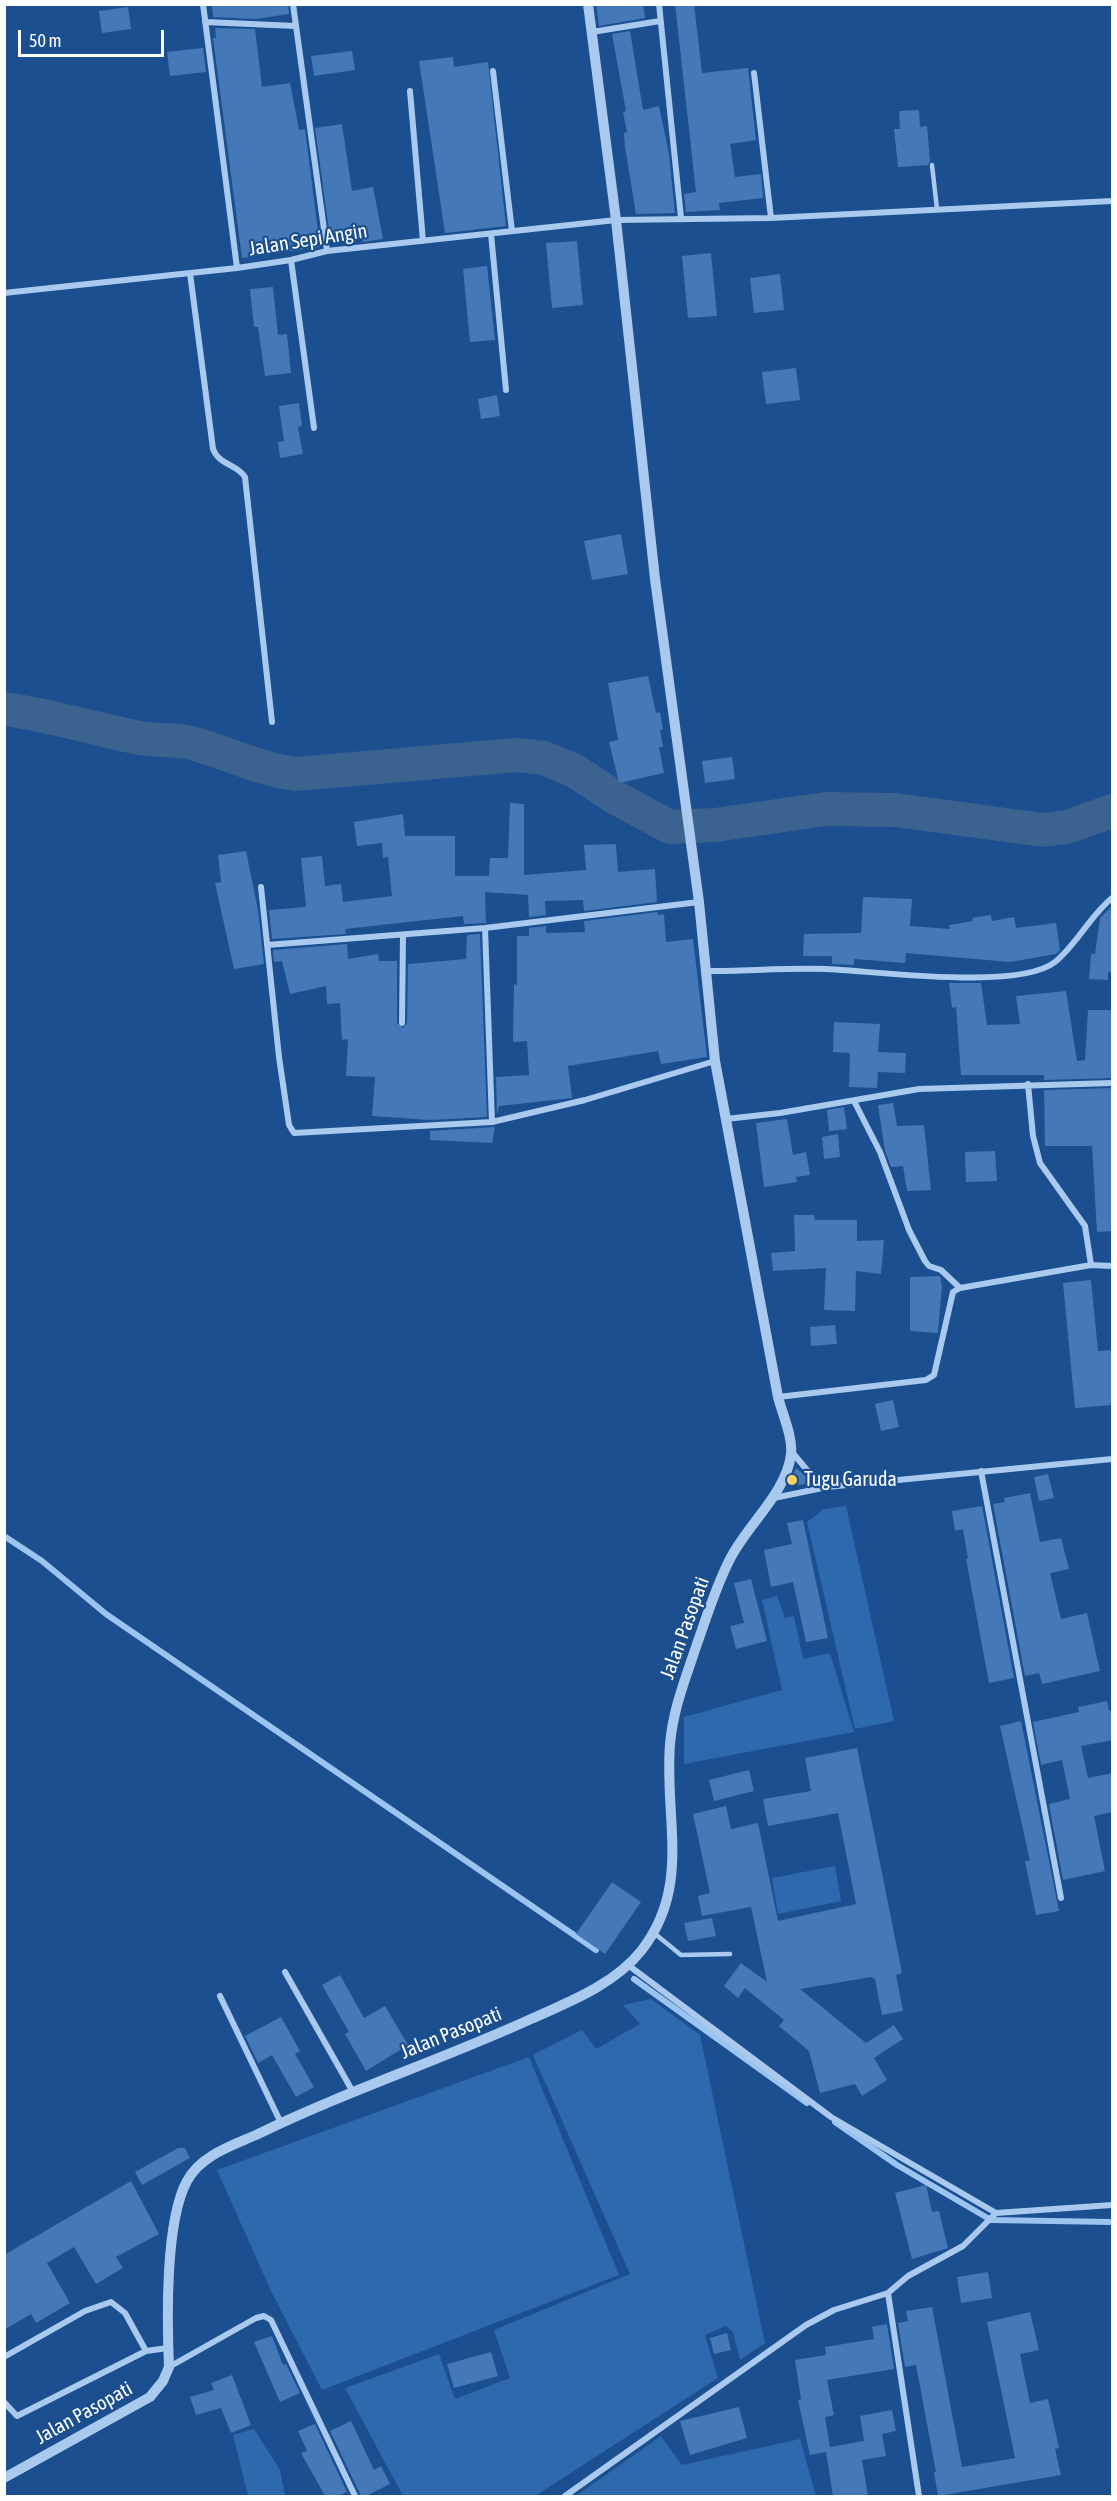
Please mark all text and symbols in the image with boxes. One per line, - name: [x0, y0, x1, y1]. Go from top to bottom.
- scale bar: [21, 18, 166, 56]
- text: 50 m: [29, 30, 61, 51]
- street label: Jalan Sepi Angin: [247, 219, 369, 261]
- place label: Tugu Garuda: [804, 1468, 897, 1492]
- marker: Tugu Garuda: [785, 1473, 799, 1487]
- street label: Jalan Pasopati: [655, 1574, 715, 1682]
- street label: Jalan Pasopati: [397, 2002, 505, 2064]
- street label: Jalan Pasopati: [31, 2377, 137, 2449]

